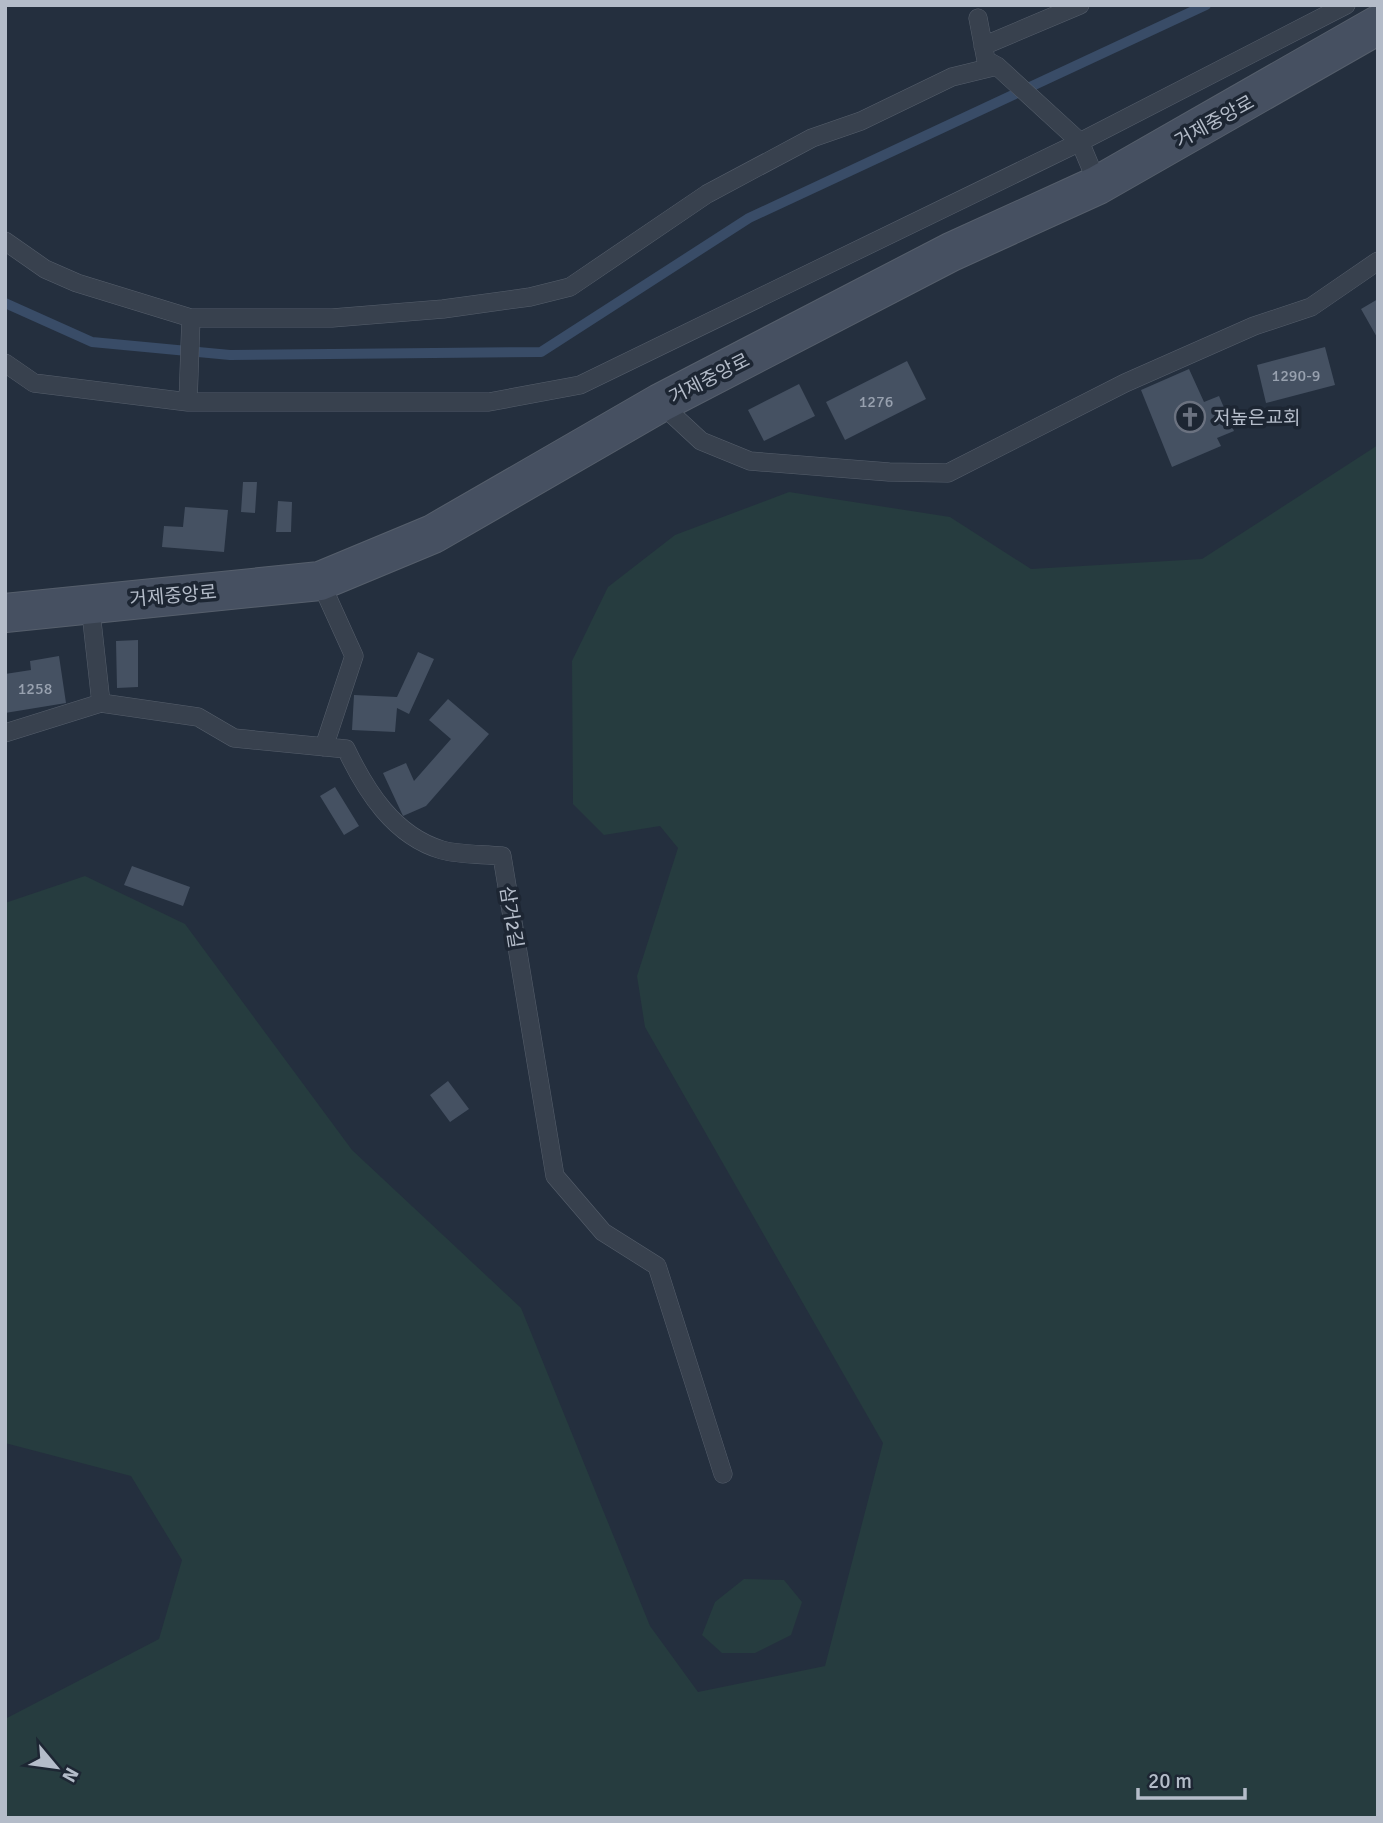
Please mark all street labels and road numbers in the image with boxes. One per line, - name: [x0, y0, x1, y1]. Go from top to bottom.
- street label: 거제중앙로: [1170, 90, 1259, 154]
- street label: 거제중앙로: [665, 348, 754, 409]
- street label: 거제중앙로: [129, 580, 218, 612]
- street label: 삼거2길: [494, 884, 528, 950]

